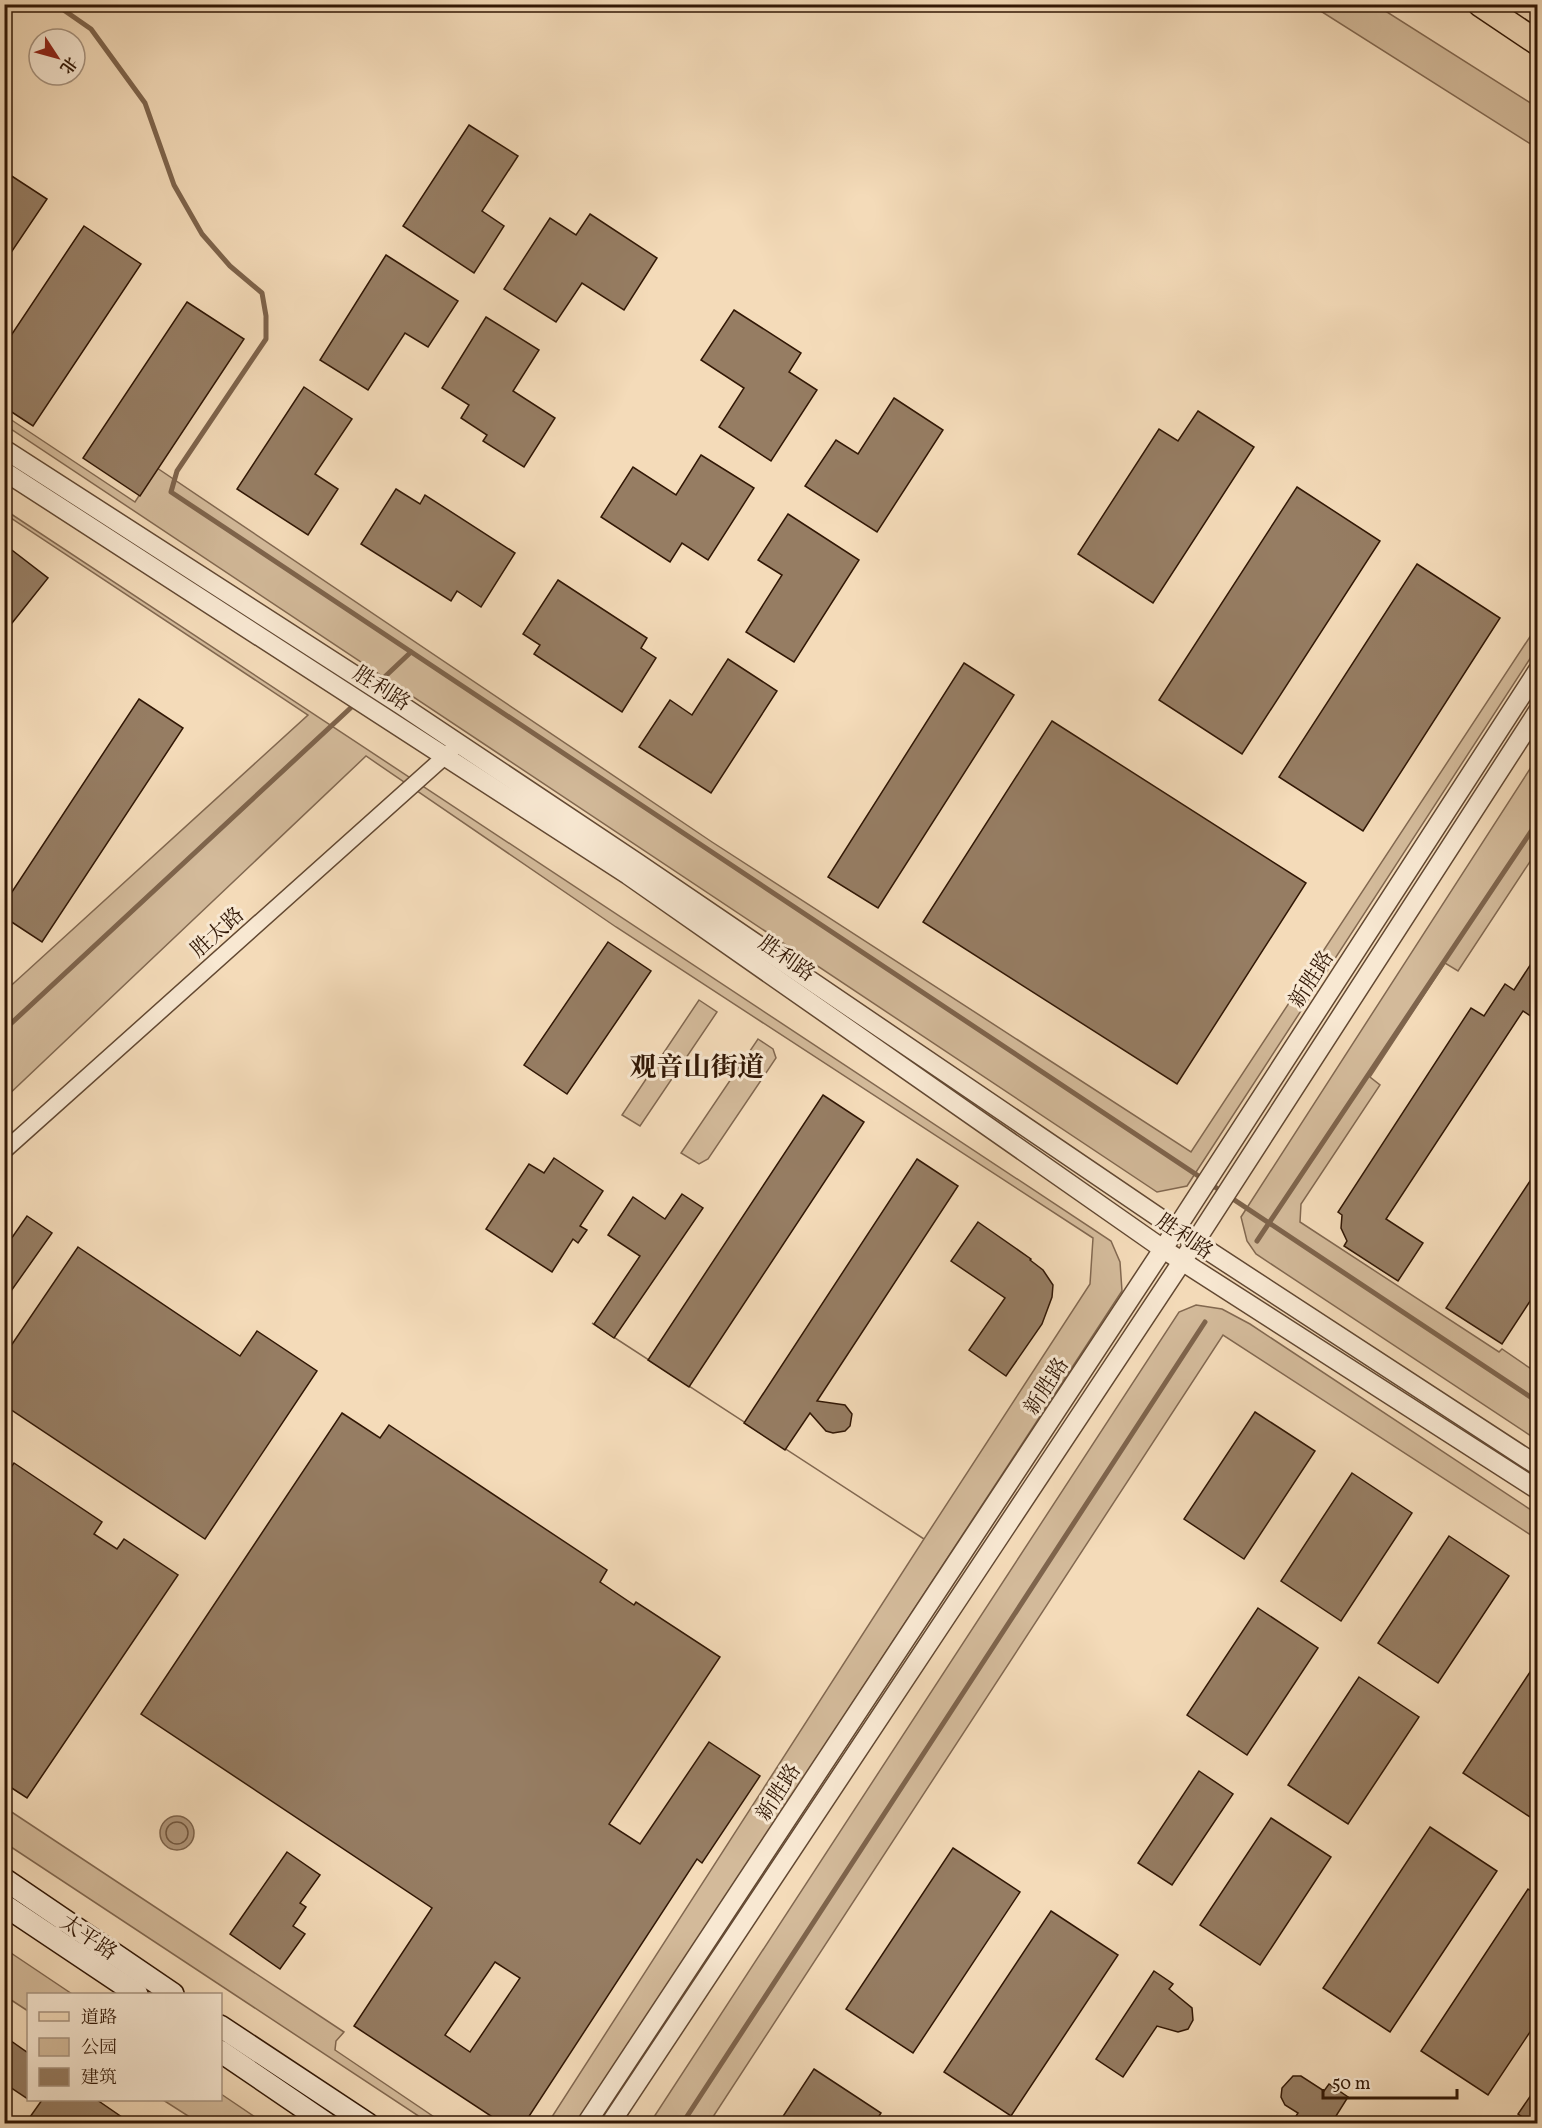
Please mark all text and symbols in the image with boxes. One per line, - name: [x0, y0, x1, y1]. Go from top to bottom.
- north arrow: [27, 27, 87, 87]
- text: 北: [54, 52, 81, 78]
- street label: 胜利路: [347, 660, 415, 719]
- street label: 胜太路: [185, 901, 251, 965]
- street label: 胜利路: [752, 929, 820, 989]
- street label: 新胜路: [1283, 946, 1342, 1014]
- district label: 观音山街道: [630, 1050, 765, 1088]
- street label: 胜利路: [1150, 1208, 1218, 1267]
- street label: 新胜路: [1018, 1353, 1077, 1421]
- street label: 新胜路: [750, 1759, 809, 1827]
- street label: 太平路: [54, 1909, 122, 1968]
- legend: [27, 1993, 222, 2101]
- text: 道路: [81, 2006, 117, 2031]
- text: 公园: [81, 2036, 117, 2061]
- scale bar: [1323, 2062, 1456, 2100]
- text: 建筑: [81, 2066, 117, 2091]
- text: 50 m: [1332, 2072, 1371, 2097]

